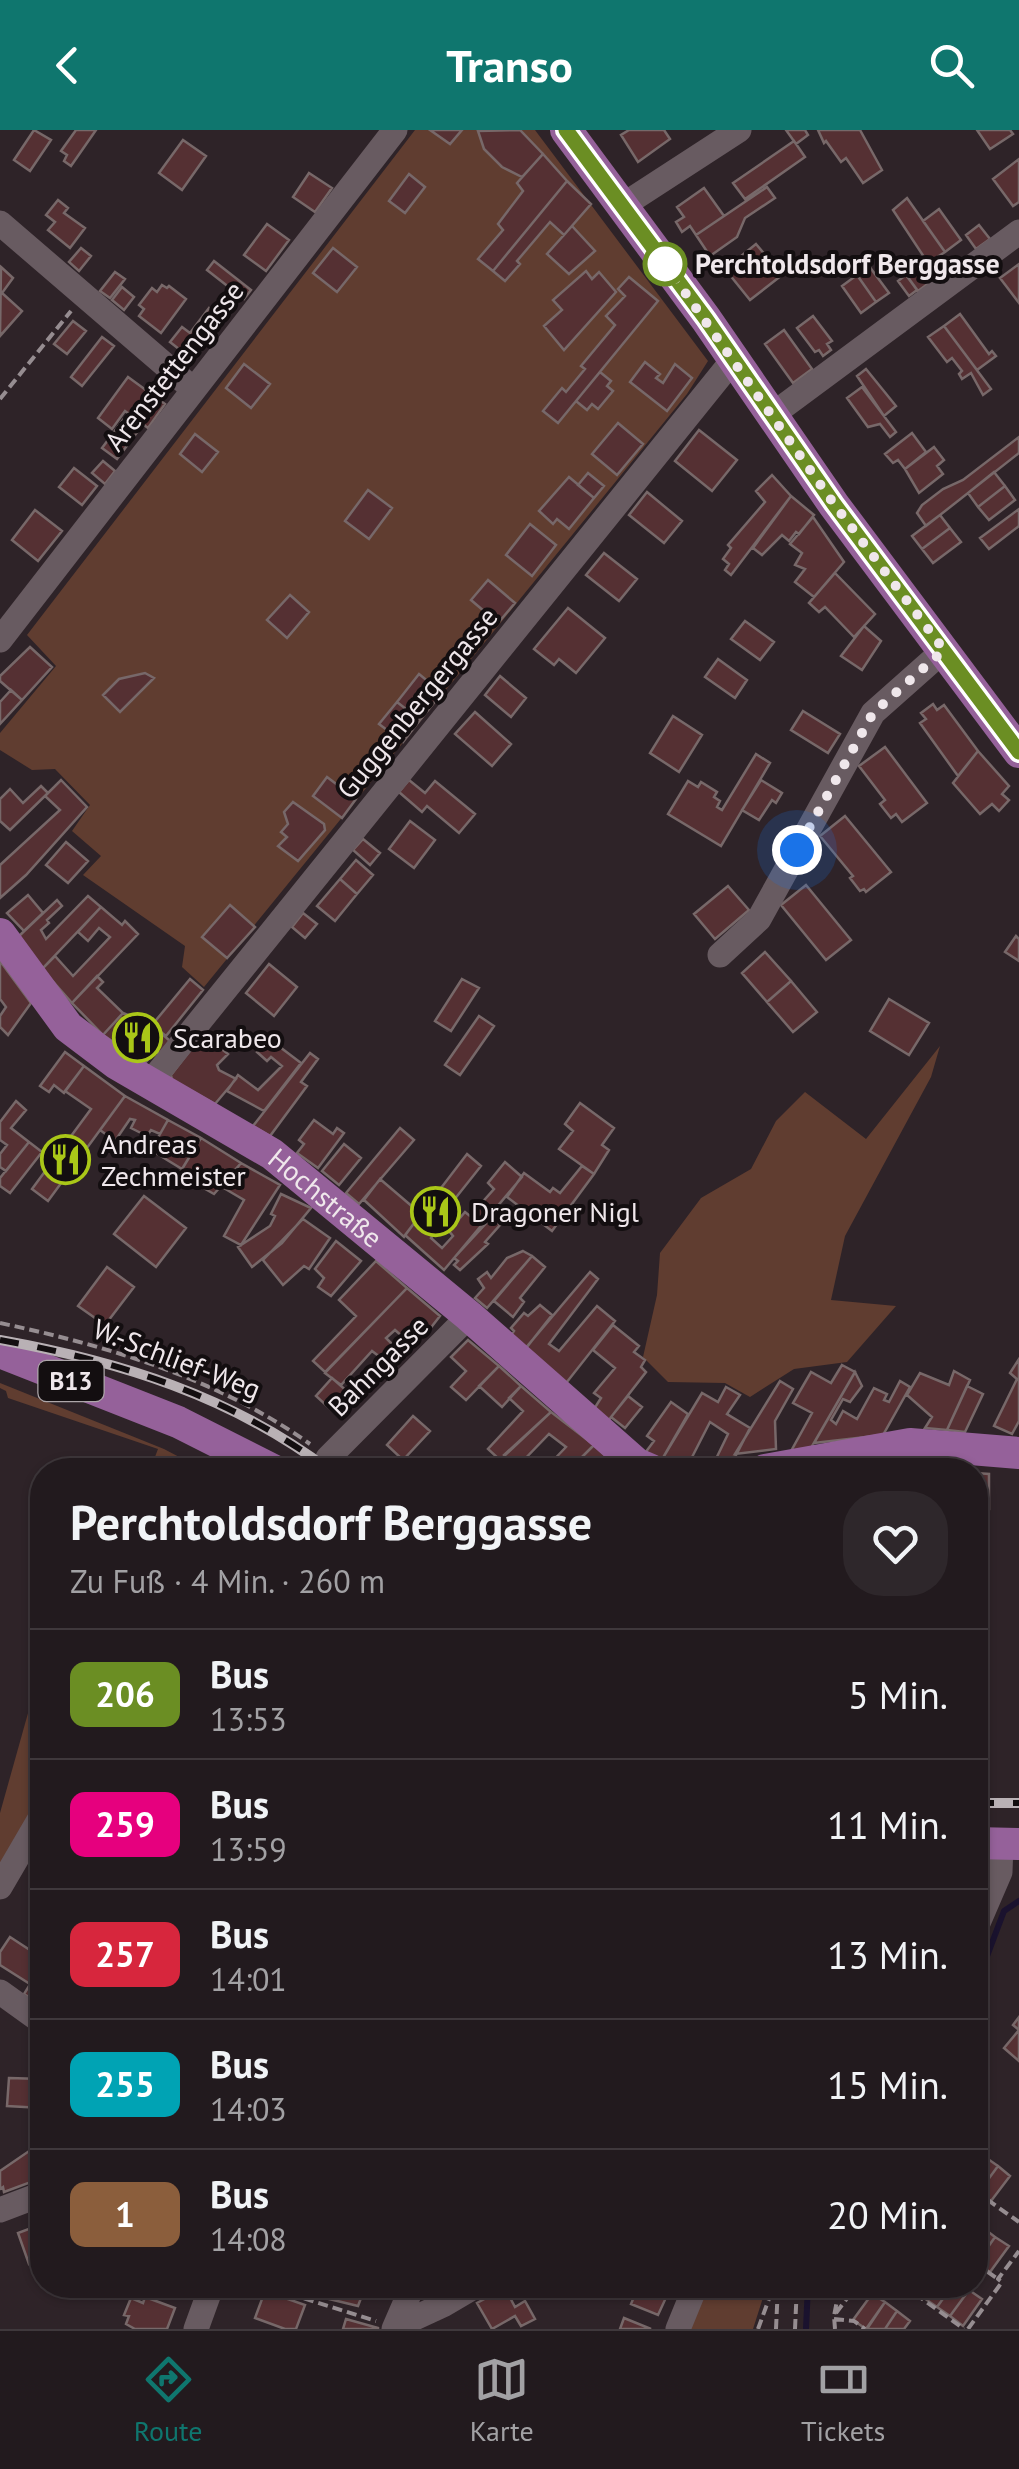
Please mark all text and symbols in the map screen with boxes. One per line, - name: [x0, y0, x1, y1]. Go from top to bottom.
- text: Transo: [446, 36, 573, 94]
- icon: back: [40, 38, 95, 93]
- icon: search: [924, 38, 979, 93]
- marker: Perchtoldsdorf Berggasse: [644, 243, 686, 285]
- place label: Perchtoldsdorf Berggasse: [695, 245, 1000, 282]
- street label: Arenstettengasse: [96, 273, 251, 458]
- street label: Guggenbergergasse: [328, 599, 505, 806]
- your location: [772, 825, 822, 875]
- restaurant icon: Scarabeo: [112, 1012, 164, 1064]
- place label: Scarabeo: [173, 1019, 282, 1056]
- place label: Andreas Zechmeister: [101, 1125, 246, 1194]
- restaurant icon: Andreas Zechmeister: [40, 1134, 92, 1186]
- street label: Hochstraße: [261, 1140, 391, 1255]
- restaurant icon: Dragoner Nigl: [410, 1186, 462, 1238]
- place label: Dragoner Nigl: [471, 1193, 639, 1230]
- street label: Bahngasse: [319, 1307, 436, 1424]
- street label: W.-Schlief-Weg: [88, 1310, 266, 1407]
- road number: B13: [38, 1361, 104, 1401]
- text: Perchtoldsdorf Berggasse: [70, 1491, 592, 1553]
- button: heart: [843, 1491, 948, 1596]
- text: Zu Fuß · 4 Min. · 260 m: [70, 1560, 385, 1602]
- text: Bus: [210, 1649, 269, 1698]
- text: 5 Min.: [848, 1670, 948, 1719]
- text: 206: [95, 1671, 155, 1717]
- text: 13:53: [210, 1698, 287, 1740]
- text: Bus: [210, 1779, 269, 1828]
- text: 11 Min.: [827, 1800, 948, 1849]
- text: 259: [95, 1801, 155, 1847]
- text: 13:59: [210, 1828, 287, 1870]
- text: Bus: [210, 1909, 269, 1958]
- text: 13 Min.: [827, 1930, 948, 1979]
- text: 257: [95, 1931, 155, 1977]
- text: 14:01: [210, 1958, 287, 2000]
- text: Bus: [210, 2039, 269, 2088]
- text: 15 Min.: [827, 2060, 948, 2109]
- text: 255: [95, 2061, 155, 2107]
- text: 14:03: [210, 2088, 287, 2130]
- text: Bus: [210, 2169, 269, 2218]
- text: 20 Min.: [827, 2190, 948, 2239]
- text: 1: [115, 2191, 135, 2237]
- text: 14:08: [210, 2218, 287, 2260]
- tab: Route: [134, 2352, 202, 2449]
- tab: Karte: [470, 2352, 534, 2449]
- tab: Tickets: [801, 2352, 885, 2449]

